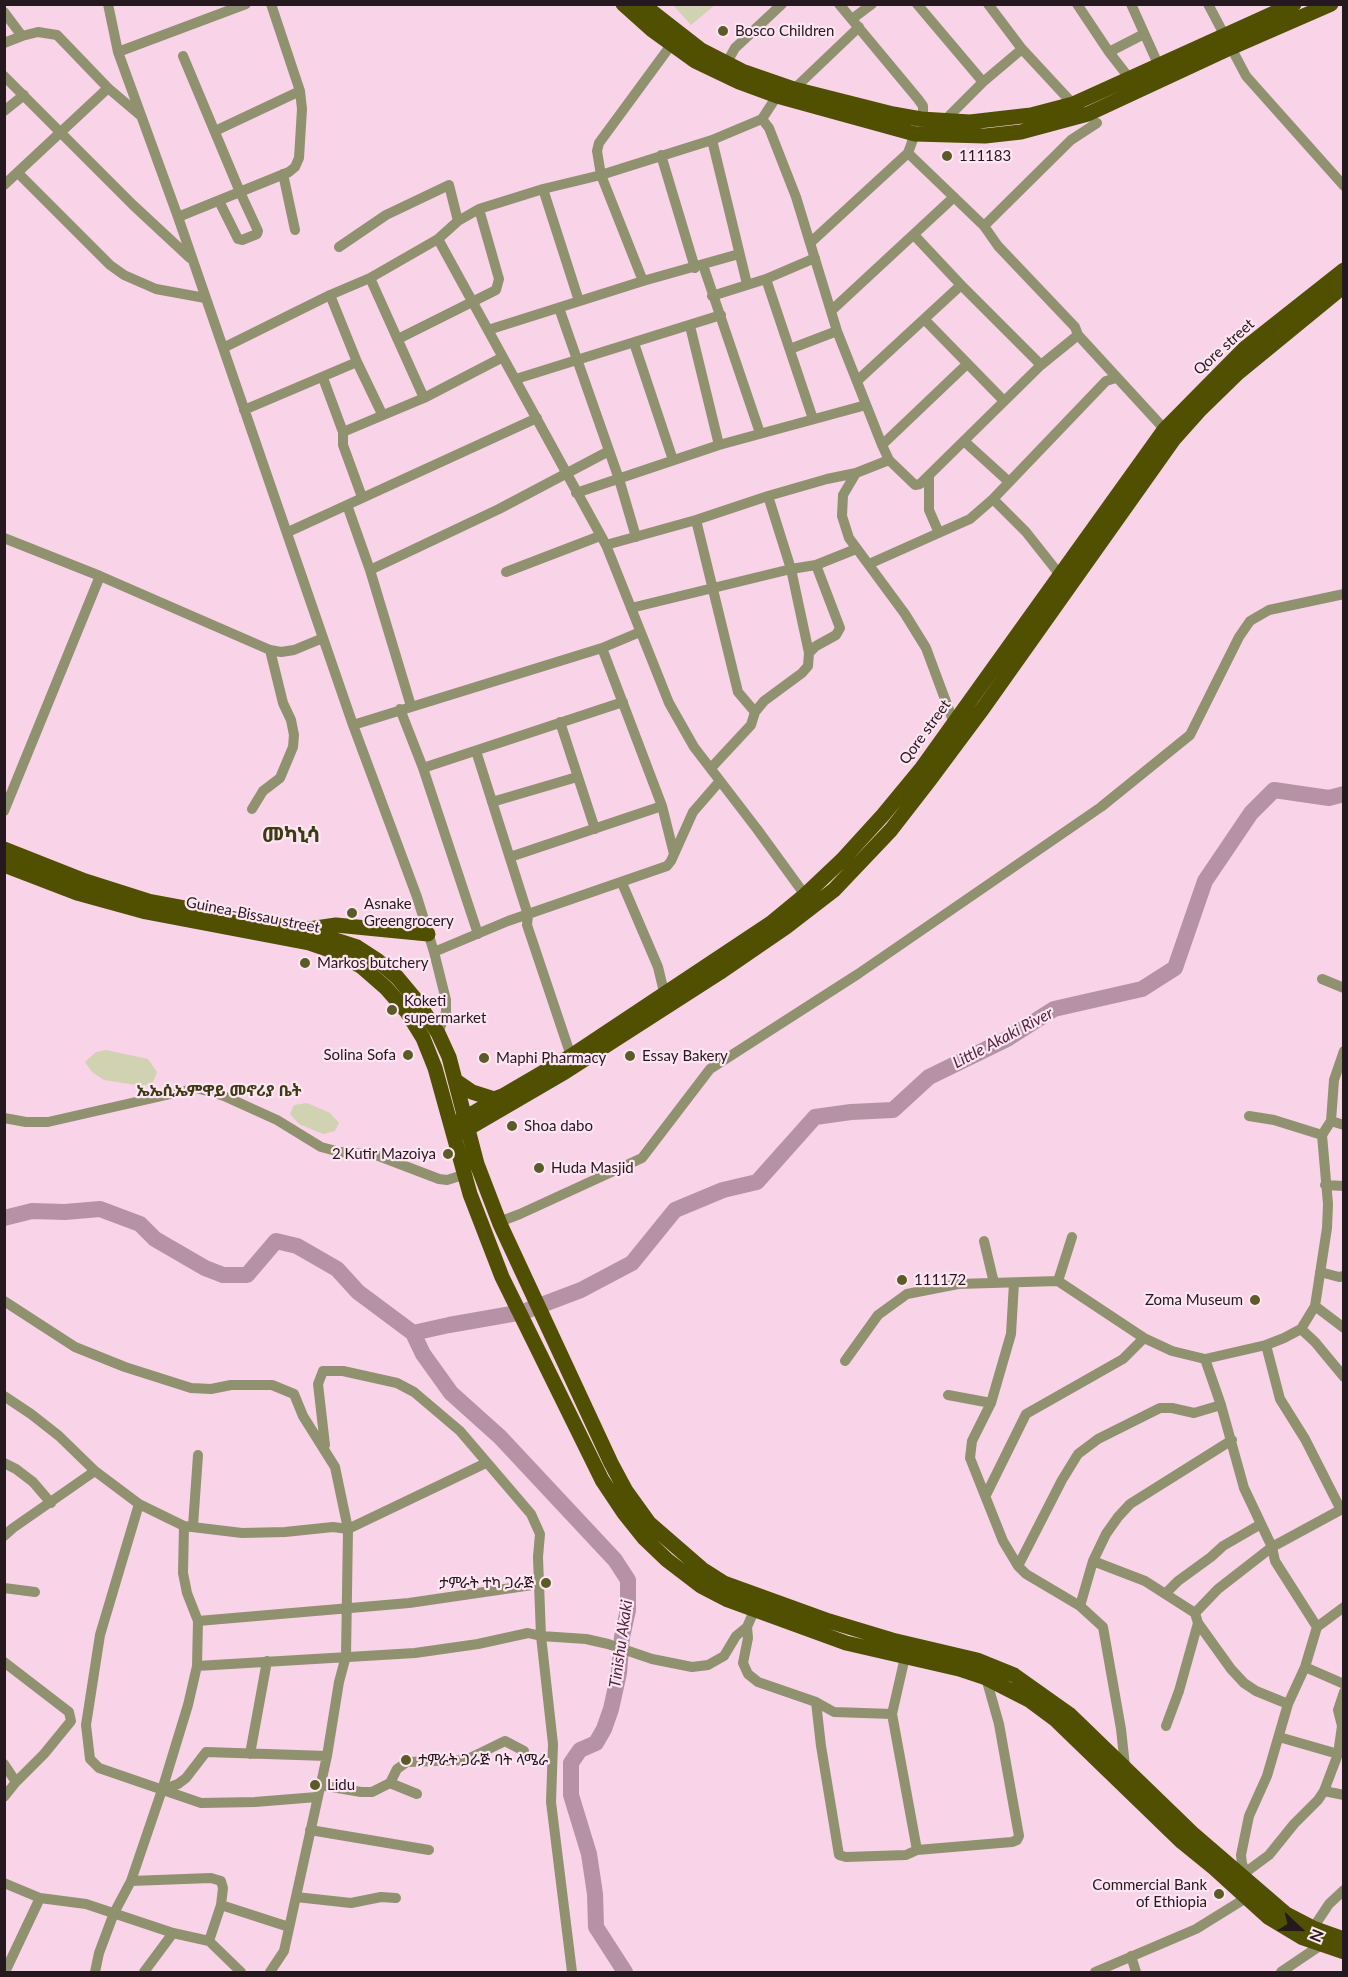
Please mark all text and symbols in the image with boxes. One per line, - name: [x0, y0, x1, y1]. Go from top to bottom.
- place label: Bosco Children: [735, 22, 834, 40]
- marker: Bosco Children: [716, 24, 730, 38]
- place label: 111183: [959, 147, 1011, 165]
- marker: 111183: [940, 149, 954, 163]
- street label: Qore street: [1190, 315, 1258, 379]
- street label: Qore street: [896, 696, 954, 768]
- district label: መካኒሳ: [262, 822, 320, 848]
- street label: Guinea-Bissau street: [184, 893, 322, 937]
- place label: Asnake Greengrocery: [364, 895, 454, 930]
- marker: Asnake Greengrocery: [345, 906, 359, 920]
- place label: Markos butchery: [317, 954, 428, 972]
- marker: Markos butchery: [298, 956, 312, 970]
- place label: Koketi supermarket: [404, 992, 486, 1027]
- marker: Koketi supermarket: [385, 1003, 399, 1017]
- water label: Little Akaki River: [950, 1004, 1056, 1072]
- place label: Solina Sofa: [323, 1046, 396, 1064]
- place label: Essay Bakery: [642, 1047, 728, 1065]
- marker: Solina Sofa: [401, 1048, 415, 1062]
- place label: Maphi Pharmacy: [496, 1049, 606, 1067]
- marker: Essay Bakery: [623, 1049, 637, 1063]
- marker: Maphi Pharmacy: [477, 1051, 491, 1065]
- district label: ኤኤሲኤምዋይ መኖሪያ ቤት: [136, 1081, 302, 1101]
- place label: Shoa dabo: [524, 1117, 593, 1135]
- marker: Shoa dabo: [505, 1119, 519, 1133]
- place label: 2 Kutir Mazoiya: [332, 1145, 436, 1163]
- marker: 2 Kutir Mazoiya: [441, 1147, 455, 1161]
- place label: Huda Masjid: [551, 1159, 634, 1177]
- marker: Huda Masjid: [532, 1161, 546, 1175]
- place label: 111172: [914, 1271, 966, 1289]
- marker: 111172: [895, 1273, 909, 1287]
- place label: Zoma Museum: [1145, 1291, 1243, 1309]
- marker: Zoma Museum: [1248, 1293, 1262, 1307]
- place label: ታምራት ተካ ጋራጅ: [439, 1574, 534, 1592]
- marker: ታምራት ተካ ጋራጅ: [539, 1576, 553, 1590]
- water label: Tinishu Akaki: [605, 1599, 637, 1689]
- place label: ታምራት ጋራጅ ባት ላሜራ: [418, 1751, 548, 1769]
- marker: ታምራት ጋራጅ ባት ላሜራ: [399, 1753, 413, 1767]
- place label: Lidu: [327, 1776, 355, 1794]
- marker: Lidu: [308, 1778, 322, 1792]
- place label: Commercial Bank of Ethiopia: [1092, 1876, 1207, 1911]
- marker: Commercial Bank of Ethiopia: [1212, 1887, 1226, 1901]
- north arrow: [1270, 1899, 1330, 1959]
- text: N: [1306, 1927, 1328, 1945]

